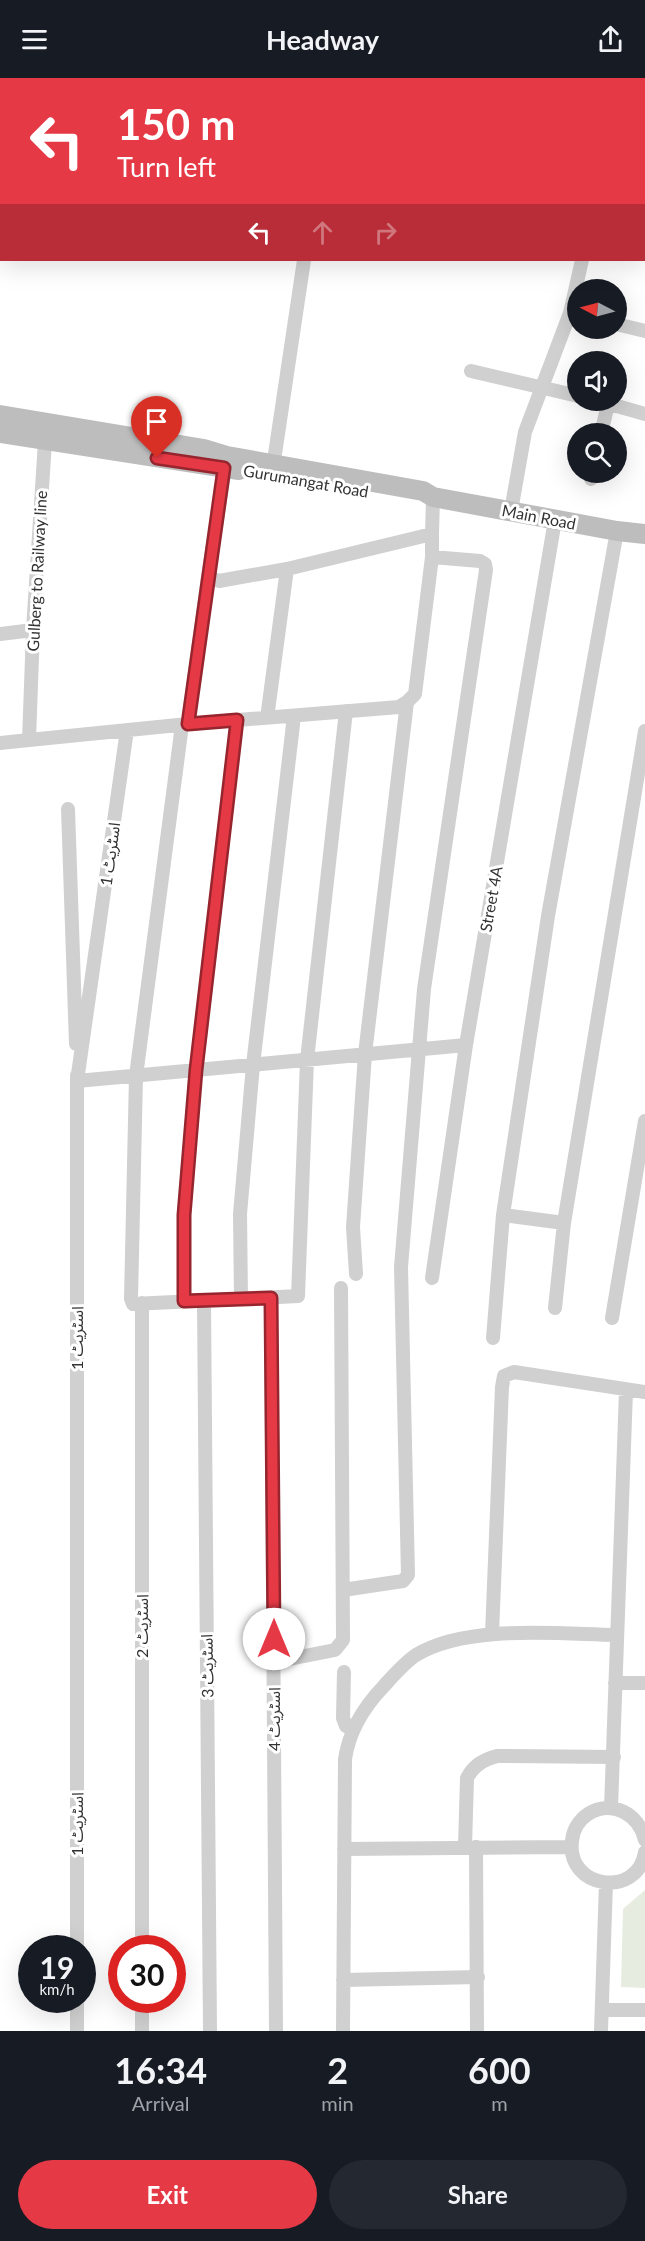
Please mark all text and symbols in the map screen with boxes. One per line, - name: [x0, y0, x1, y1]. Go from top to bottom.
- icon: menu: [18, 23, 51, 56]
- text: Headway: [266, 23, 379, 56]
- icon: share: [594, 23, 627, 56]
- text: 150 m: [117, 99, 235, 149]
- icon: left: [18, 102, 96, 180]
- text: Turn left: [117, 150, 216, 183]
- icon: left: [243, 216, 276, 249]
- icon: ahead: [306, 216, 339, 249]
- icon: right: [369, 216, 402, 249]
- north arrow: [567, 279, 627, 339]
- map controls: [567, 279, 627, 483]
- button: sound: [567, 351, 627, 411]
- pin: [131, 396, 182, 458]
- icon: arrive: [140, 405, 173, 438]
- button: search: [567, 423, 627, 483]
- street label: Gurumangat Road: [242, 460, 370, 501]
- street label: Gulberg to Railway line: [23, 490, 50, 652]
- street label: Main Road: [501, 500, 578, 533]
- street label: اسٹریٹ 1: [96, 821, 124, 887]
- street label: Street 4A: [475, 864, 506, 933]
- street label: اسٹریٹ 1: [67, 1306, 87, 1370]
- street label: اسٹریٹ 2: [132, 1594, 152, 1658]
- position arrow: [242, 1607, 306, 1671]
- street label: اسٹریٹ 3: [196, 1634, 218, 1698]
- street label: اسٹریٹ 4: [264, 1687, 284, 1751]
- street label: اسٹریٹ 1: [67, 1792, 87, 1856]
- speed limit sign: 30: [108, 1935, 186, 2013]
- text: 19: [40, 1949, 74, 1985]
- text: km/h: [39, 1980, 75, 1998]
- text: 16:34: [114, 2048, 207, 2092]
- text: 2: [327, 2048, 348, 2092]
- text: 600: [468, 2048, 531, 2092]
- text: Arrival: [132, 2091, 189, 2115]
- text: min: [321, 2091, 354, 2115]
- text: m: [491, 2091, 508, 2115]
- button: Exit: [18, 2160, 317, 2229]
- button: Share: [329, 2160, 627, 2229]

